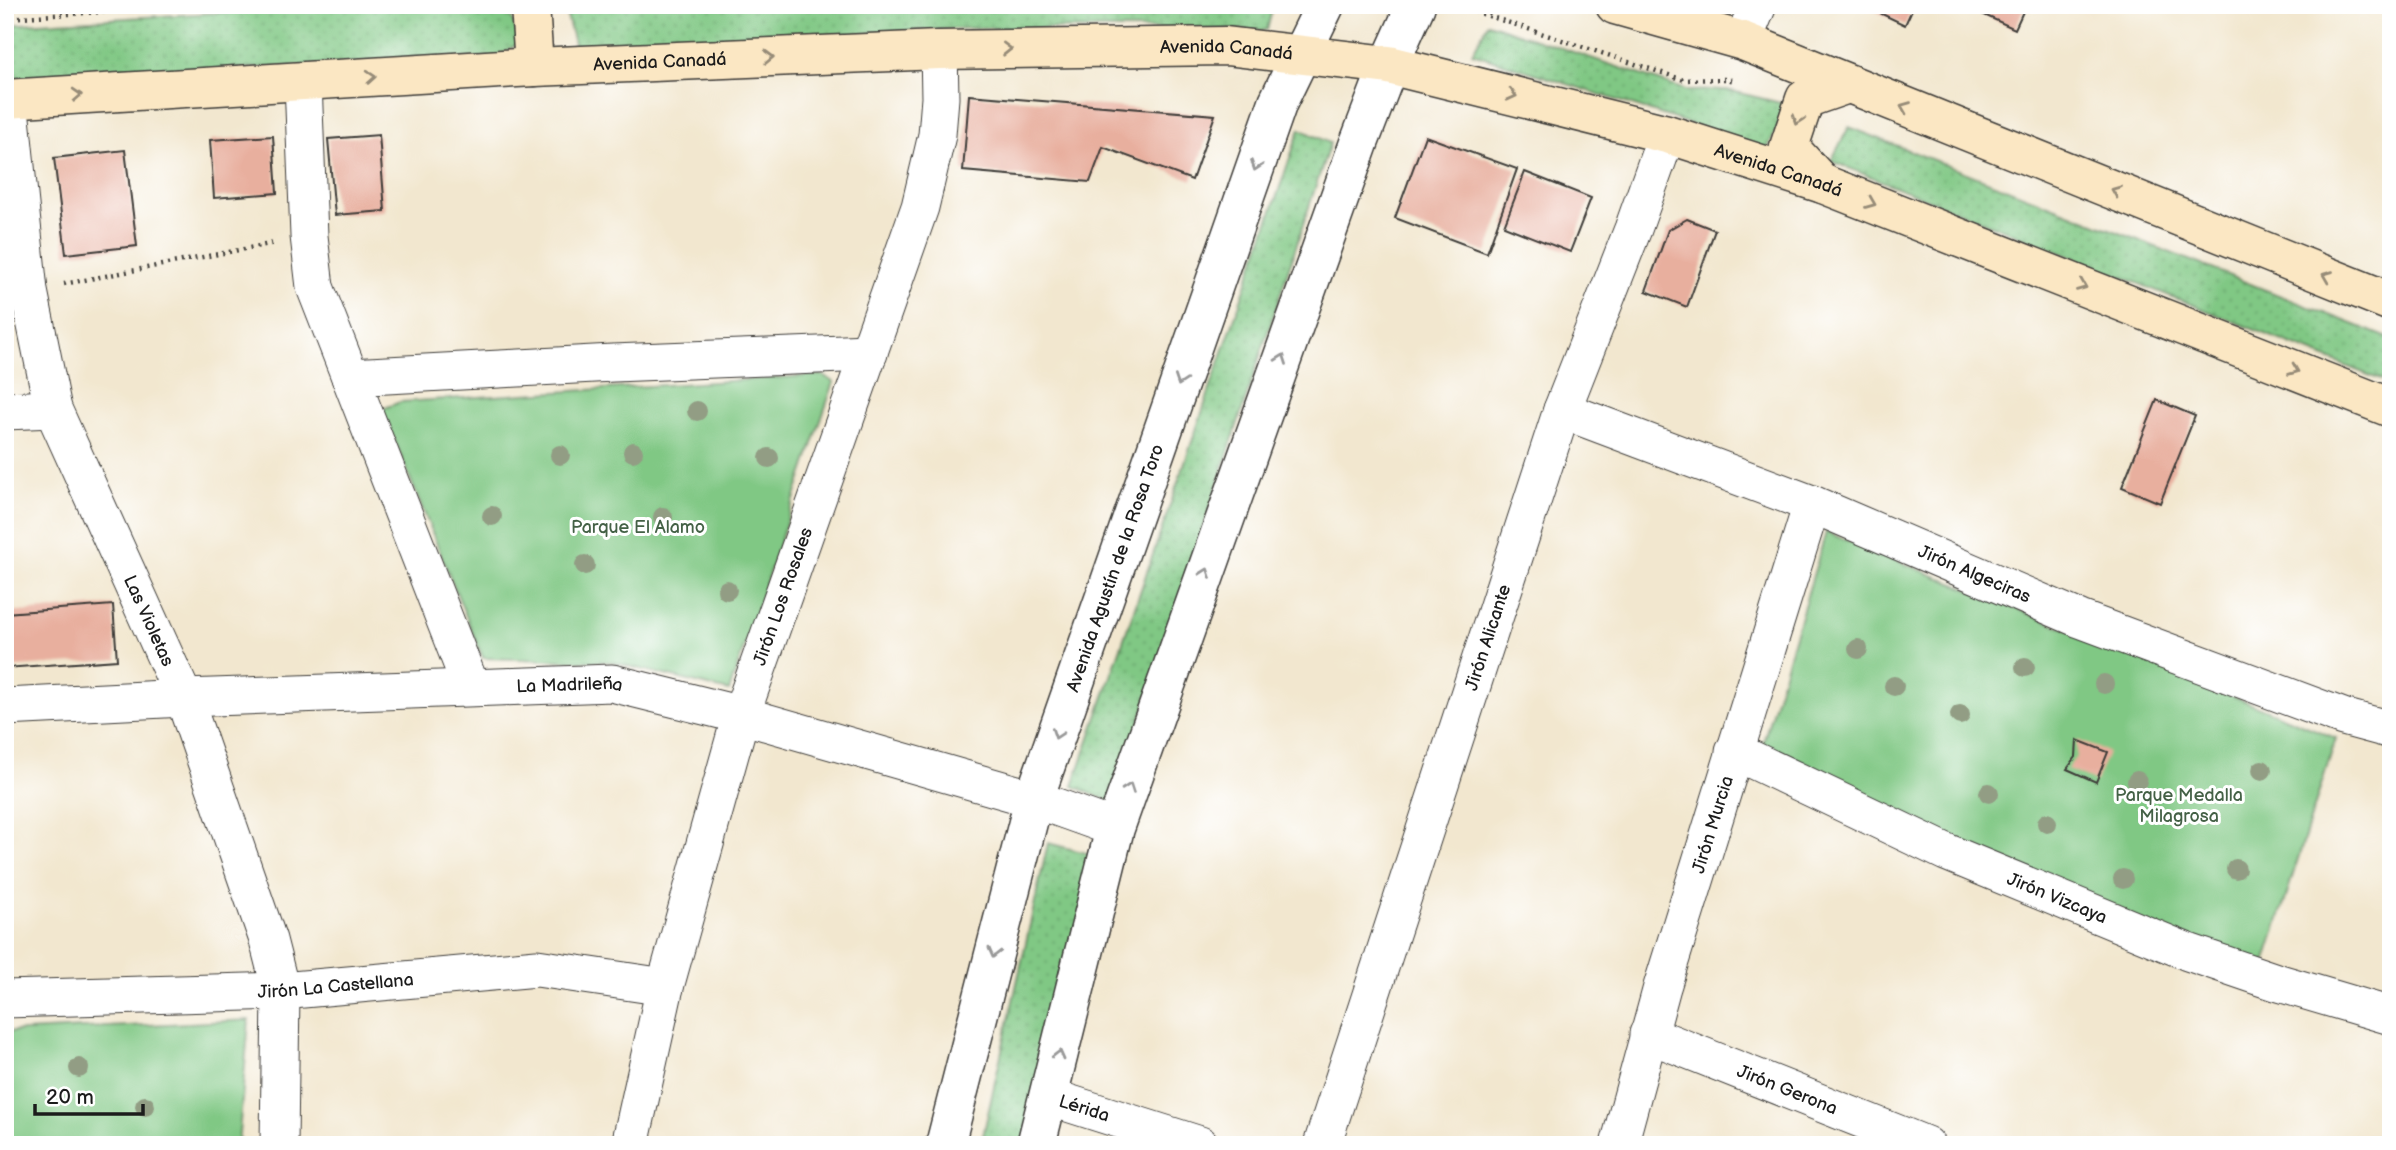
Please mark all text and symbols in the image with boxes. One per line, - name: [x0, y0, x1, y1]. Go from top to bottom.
- street label: Avenida Canadá: [1160, 35, 1294, 64]
- one-way arrow: [1002, 41, 1013, 57]
- street label: Avenida Canadá: [593, 48, 727, 75]
- one-way arrow: [764, 49, 775, 64]
- one-way arrow: [366, 70, 377, 85]
- one-way arrow: [1506, 87, 1518, 101]
- one-way arrow: [71, 88, 82, 103]
- one-way arrow: [1900, 101, 1912, 115]
- one-way arrow: [1792, 113, 1806, 125]
- street label: Avenida Canadá: [1712, 139, 1845, 201]
- one-way arrow: [1250, 159, 1264, 172]
- one-way arrow: [2111, 186, 2123, 200]
- one-way arrow: [1864, 194, 1876, 208]
- one-way arrow: [2322, 271, 2334, 285]
- one-way arrow: [2076, 278, 2088, 292]
- one-way arrow: [1274, 353, 1288, 366]
- one-way arrow: [2287, 361, 2299, 375]
- one-way arrow: [1175, 374, 1189, 386]
- street label: Avenida Agustín de la Rosa Toro: [1062, 441, 1168, 695]
- park label: Parque El Alamo: [571, 517, 705, 538]
- street label: Jirón Los Rosales: [749, 524, 817, 668]
- street label: Jirón Algeciras: [1915, 540, 2034, 607]
- one-way arrow: [1198, 568, 1212, 580]
- street label: Las Violetas: [119, 572, 179, 670]
- street label: Jirón Alicante: [1461, 581, 1515, 693]
- street label: La Madrileña: [516, 672, 625, 697]
- one-way arrow: [1051, 728, 1065, 740]
- street label: Jirón Murcia: [1687, 773, 1738, 876]
- one-way arrow: [1121, 782, 1135, 794]
- park label: Parque Medalla Milagrosa: [2115, 785, 2243, 827]
- street label: Jirón Vizcaya: [2004, 868, 2110, 928]
- one-way arrow: [988, 947, 1002, 959]
- street label: Jirón La Castellana: [257, 969, 414, 1002]
- one-way arrow: [1051, 1049, 1065, 1061]
- street label: Jirón Gerona: [1734, 1060, 1841, 1119]
- scale bar: [35, 1073, 144, 1117]
- text: 20 m: [46, 1085, 94, 1110]
- street label: Lérida: [1056, 1090, 1112, 1126]

